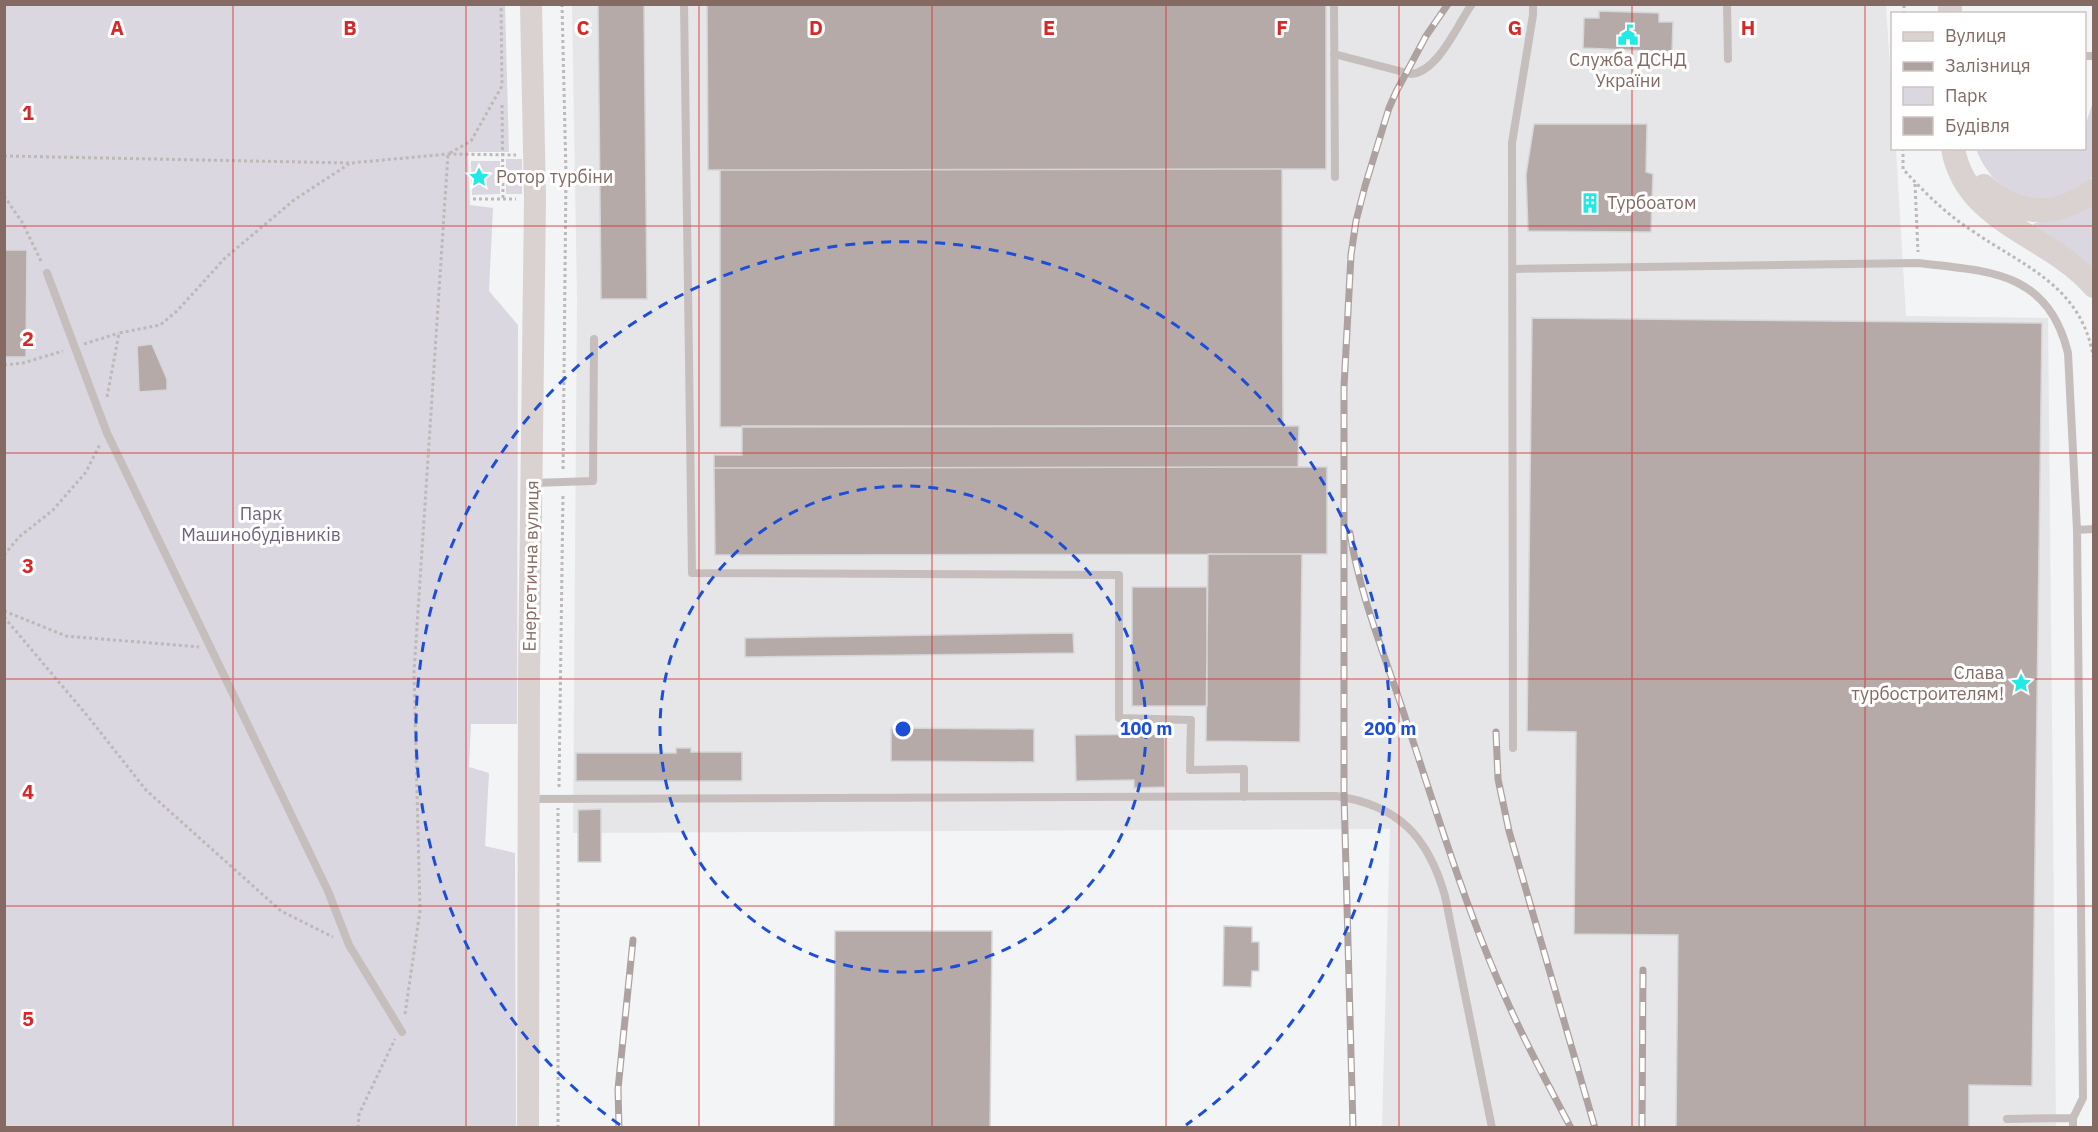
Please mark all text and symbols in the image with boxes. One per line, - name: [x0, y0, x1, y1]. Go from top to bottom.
- legend: [1891, 12, 2086, 150]
- text: A: [110, 14, 124, 41]
- text: B: [343, 14, 357, 41]
- text: C: [576, 14, 590, 41]
- text: D: [809, 14, 823, 41]
- text: E: [1043, 14, 1055, 41]
- text: F: [1276, 14, 1288, 41]
- text: G: [1508, 14, 1522, 41]
- text: H: [1741, 14, 1755, 41]
- public building icon: Служба ДСНД України: [1616, 23, 1640, 47]
- text: Вулиця: [1945, 24, 2006, 47]
- place label: Служба ДСНД України: [1569, 48, 1687, 92]
- text: Залізниця: [1945, 54, 2031, 77]
- text: Парк: [1945, 84, 1988, 107]
- text: 1: [22, 99, 34, 126]
- text: Будівля: [1945, 114, 2010, 137]
- place icon: Ротор турбіни: [467, 165, 491, 189]
- place label: Ротор турбіни: [496, 165, 613, 188]
- building icon: Турбоатом: [1578, 191, 1602, 215]
- place label: Турбоатом: [1607, 191, 1696, 214]
- text: 2: [22, 325, 34, 352]
- street label: Енергетична вулиця: [518, 480, 543, 652]
- park label: Парк Машинобудівників: [181, 502, 341, 546]
- text: 3: [22, 552, 34, 579]
- place label: Слава турбостроителям!: [1851, 661, 2004, 705]
- place icon: Слава турбостроителям!: [2009, 671, 2033, 695]
- text: 100 m: [1120, 717, 1172, 740]
- text: 200 m: [1364, 717, 1416, 740]
- centre of rings: [893, 719, 913, 739]
- text: 4: [22, 778, 34, 805]
- text: 5: [22, 1005, 34, 1032]

